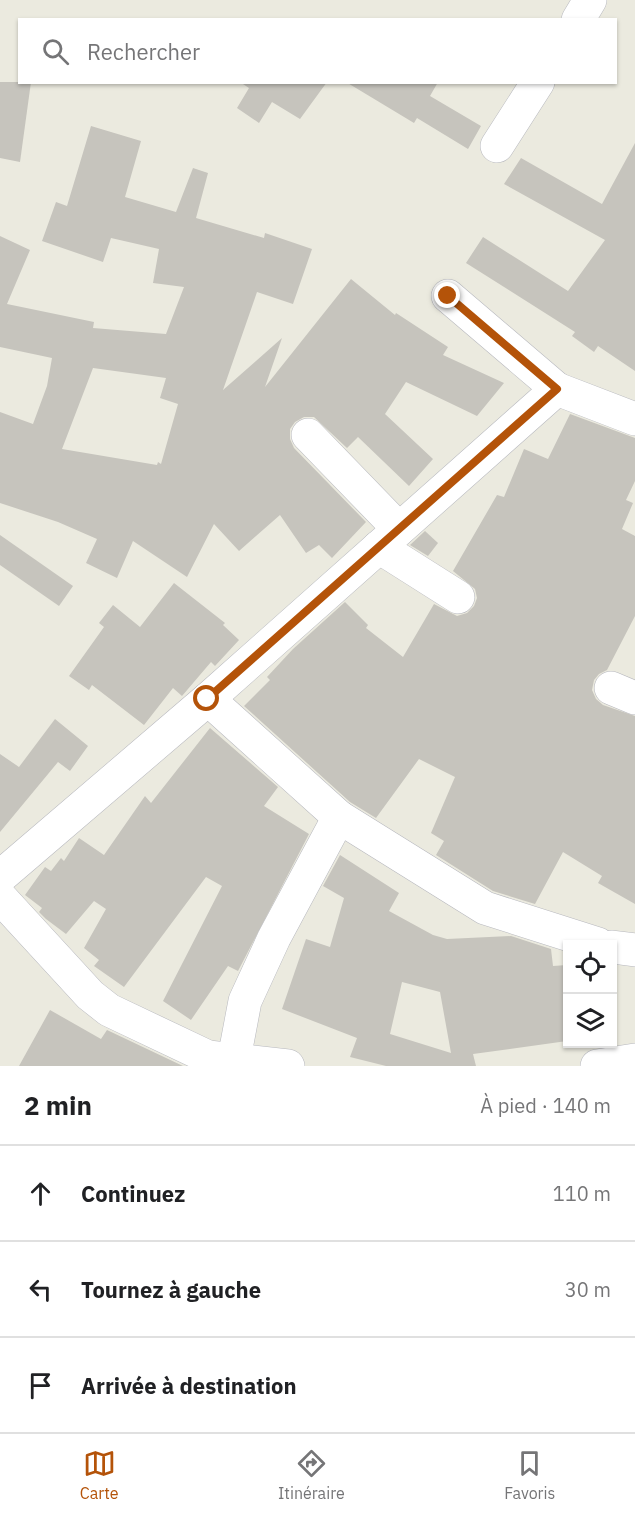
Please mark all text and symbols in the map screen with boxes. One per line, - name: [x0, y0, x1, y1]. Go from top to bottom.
- search box: [18, 18, 617, 84]
- icon: search: [39, 35, 72, 68]
- text: Rechercher: [87, 37, 200, 66]
- route end: [434, 282, 460, 308]
- route start: [193, 685, 219, 711]
- map controls: [563, 940, 617, 1048]
- button: locate: [563, 940, 617, 994]
- button: layers: [563, 994, 617, 1048]
- text: 2 min: [24, 1088, 92, 1122]
- text: À pied · 140 m: [480, 1092, 611, 1119]
- icon: ahead: [24, 1177, 57, 1210]
- text: Continuez: [81, 1179, 185, 1208]
- text: 110 m: [553, 1180, 611, 1207]
- icon: left: [24, 1273, 57, 1306]
- text: Tournez à gauche: [81, 1275, 261, 1304]
- text: 30 m: [565, 1276, 611, 1303]
- icon: arrive: [24, 1369, 57, 1402]
- text: Arrivée à destination: [81, 1371, 297, 1400]
- tab: Carte: [80, 1447, 118, 1503]
- tab: Itinéraire: [278, 1447, 345, 1503]
- tab: Favoris: [504, 1447, 555, 1503]

